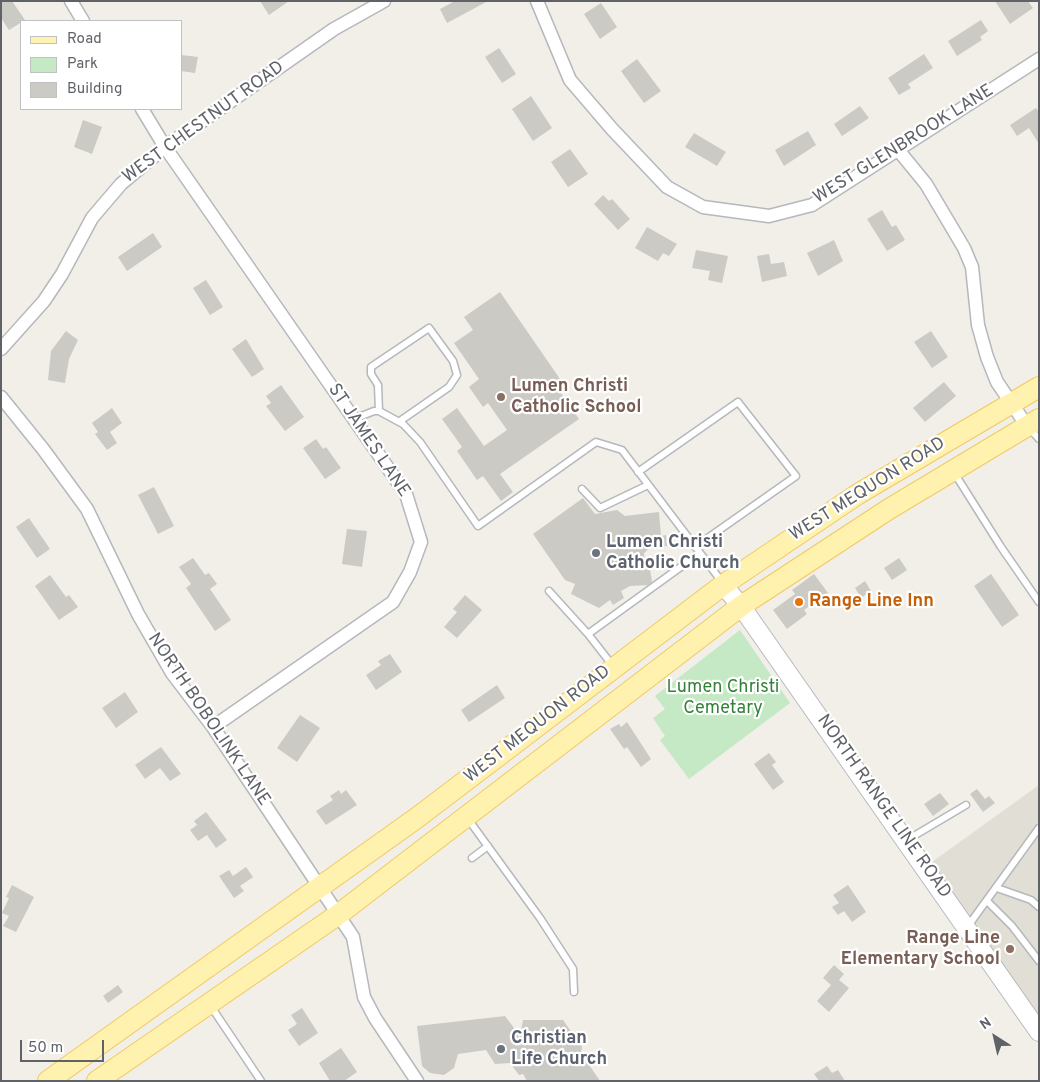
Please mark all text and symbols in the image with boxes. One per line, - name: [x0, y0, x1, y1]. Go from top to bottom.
- legend: [20, 20, 182, 110]
- text: Road: [67, 30, 102, 49]
- text: Park: [67, 55, 98, 74]
- street label: WEST CHESTNUT ROAD: [119, 57, 289, 189]
- text: Building: [67, 80, 122, 99]
- street label: WEST GLENBROOK LANE: [810, 81, 998, 209]
- place label: Lumen Christi Catholic School: [511, 376, 641, 418]
- street label: ST JAMES LANE: [322, 380, 414, 502]
- marker: Lumen Christi Catholic School: [495, 391, 507, 403]
- street label: WEST MEQUON ROAD: [786, 433, 950, 547]
- place label: Lumen Christi Catholic Church: [606, 532, 740, 574]
- marker: Lumen Christi Catholic Church: [590, 547, 602, 559]
- place label: Range Line Inn: [809, 591, 934, 613]
- marker: Range Line Inn: [793, 596, 805, 608]
- street label: NORTH BOBOLINK LANE: [142, 629, 274, 811]
- street label: WEST MEQUON ROAD: [461, 661, 615, 789]
- park label: Lumen Christi Cemetary: [667, 677, 779, 720]
- street label: NORTH RANGE LINE ROAD: [811, 711, 955, 903]
- place label: Range Line Elementary School: [841, 928, 1000, 971]
- marker: Range Line Elementary School: [1004, 943, 1016, 955]
- north arrow: [970, 1012, 1020, 1062]
- text: N: [977, 1014, 995, 1034]
- place label: Christian Life Church: [511, 1028, 607, 1070]
- scale bar: [22, 1030, 106, 1062]
- text: 50 m: [28, 1039, 63, 1058]
- marker: Christian Life Church: [495, 1043, 507, 1055]

